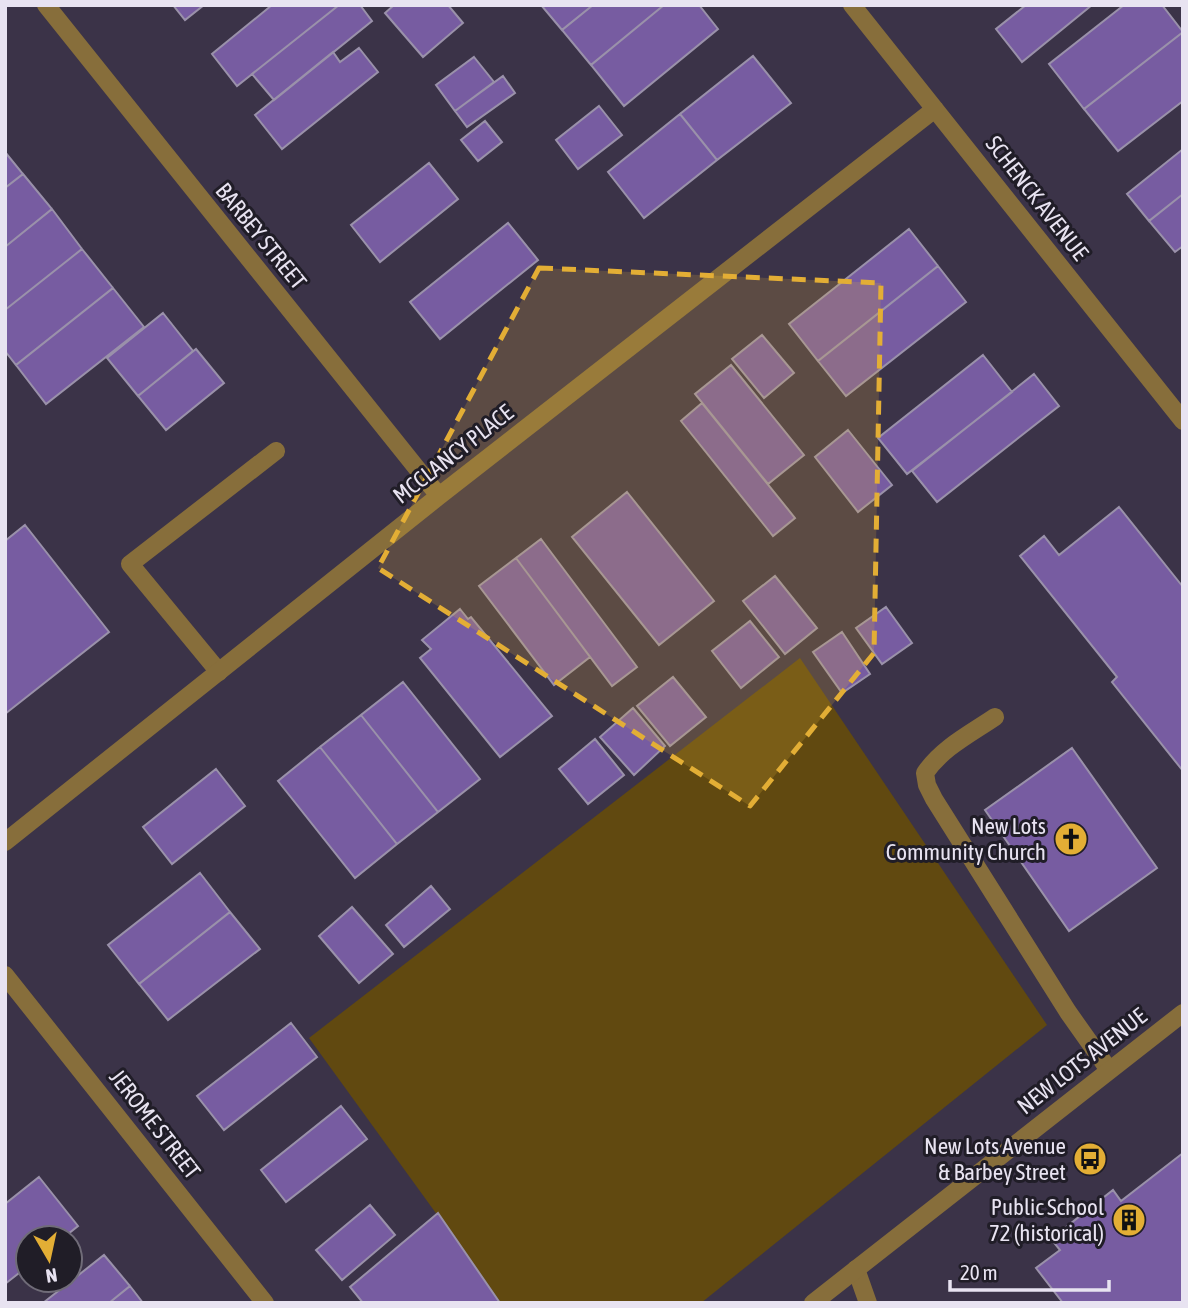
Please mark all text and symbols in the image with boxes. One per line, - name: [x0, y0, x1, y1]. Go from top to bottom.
- street label: SCHENCK AVENUE: [980, 131, 1094, 265]
- street label: BARBEY STREET: [210, 178, 312, 294]
- street label: MCCLANCY PLACE: [388, 399, 518, 509]
- place label: New Lots Community Church: [886, 813, 1046, 865]
- church icon: New Lots Community Church: [1052, 820, 1090, 858]
- street label: NEW LOTS AVENUE: [1012, 1003, 1152, 1119]
- street label: JEROME STREET: [104, 1064, 206, 1184]
- place label: New Lots Avenue & Barbey Street: [924, 1133, 1066, 1185]
- bus stop icon: New Lots Avenue & Barbey Street: [1071, 1140, 1109, 1178]
- place label: Public School 72 (historical): [989, 1194, 1104, 1246]
- building icon: Public School 72 (historical): [1110, 1201, 1148, 1239]
- north arrow: [14, 1224, 84, 1294]
- scale bar: [950, 1248, 1109, 1292]
- text: 20 m: [960, 1260, 998, 1284]
- text: N: [44, 1264, 59, 1288]

